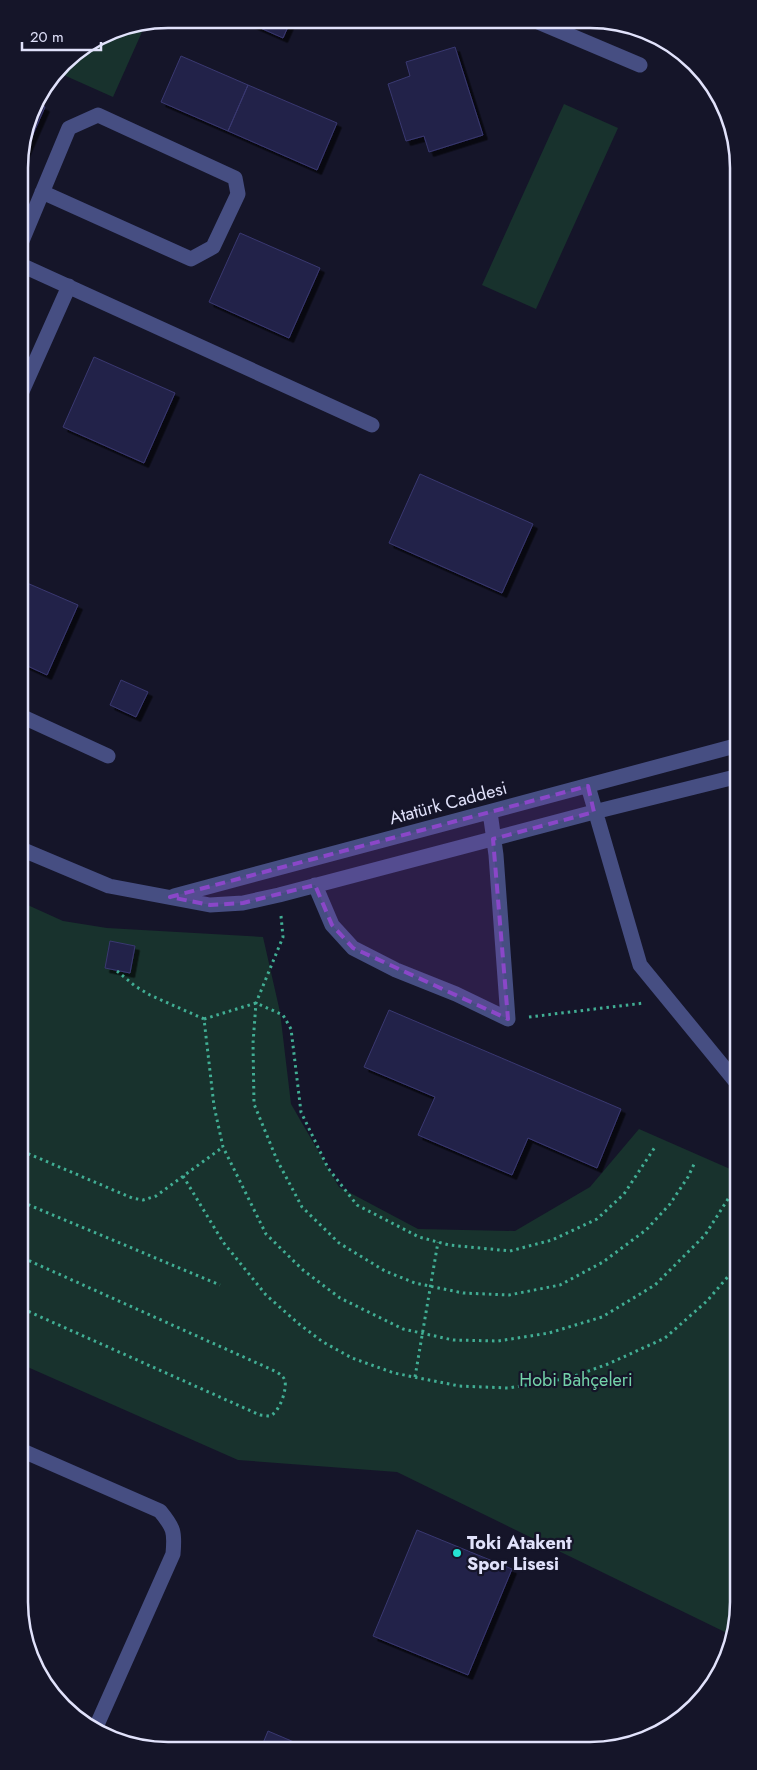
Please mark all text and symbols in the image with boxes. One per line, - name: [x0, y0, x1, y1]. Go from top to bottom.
- scale bar: [22, 20, 101, 52]
- text: 20 m: [30, 26, 64, 48]
- street label: Atatürk Caddesi: [386, 775, 510, 831]
- park label: Hobi Bahçeleri: [519, 1367, 633, 1393]
- place label: Toki Atakent Spor Lisesi: [467, 1530, 572, 1577]
- marker: Toki Atakent Spor Lisesi: [451, 1547, 463, 1559]

